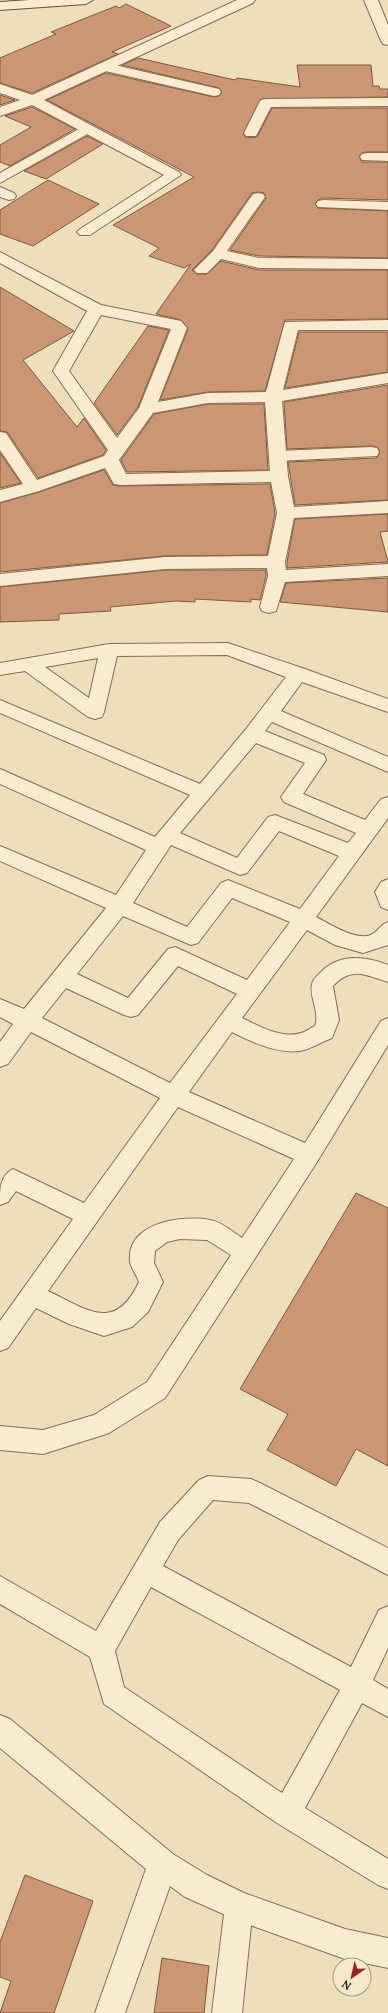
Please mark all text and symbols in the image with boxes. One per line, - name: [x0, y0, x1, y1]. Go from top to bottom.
- north arrow: [332, 1957, 372, 1997]
- text: N: [339, 1977, 354, 1993]

